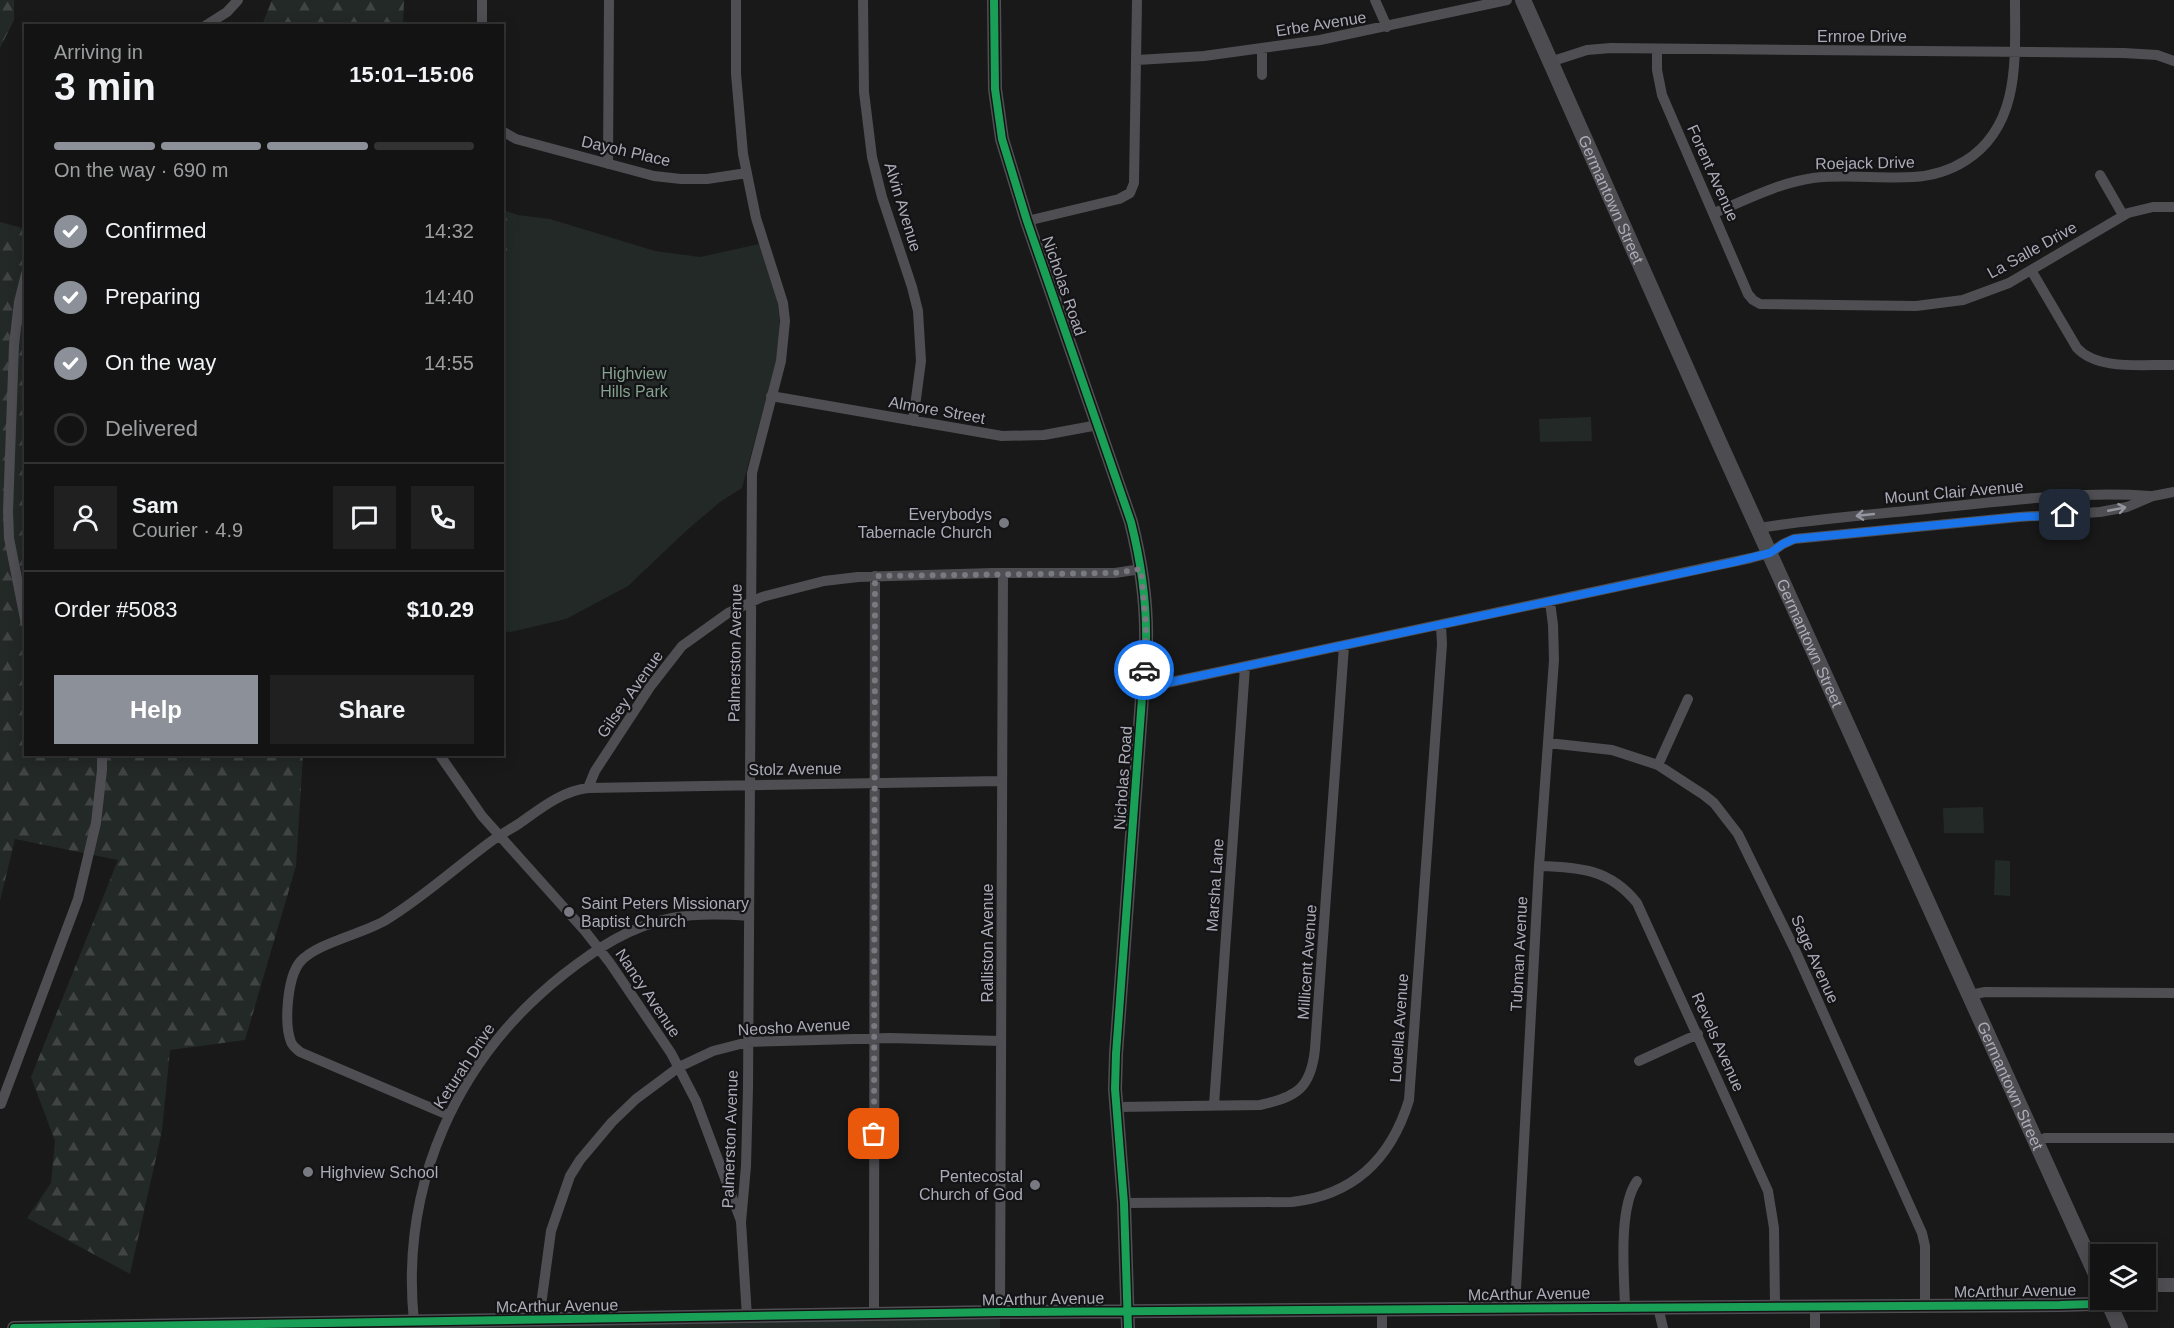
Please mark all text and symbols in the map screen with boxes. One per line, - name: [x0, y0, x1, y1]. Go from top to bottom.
- street label: Erbe Avenue: [1275, 8, 1368, 40]
- street label: Ernroe Drive: [1817, 28, 1907, 45]
- text: Arriving in: [54, 41, 143, 63]
- text: 15:01–15:06: [349, 62, 474, 87]
- text: 3 min: [54, 65, 156, 108]
- street label: Forent Avenue: [1684, 122, 1742, 224]
- street label: Germantown Street: [1575, 132, 1648, 267]
- street label: Dayoh Place: [580, 133, 672, 170]
- street label: Roejack Drive: [1815, 154, 1915, 172]
- text: On the way · 690 m: [54, 159, 229, 181]
- street label: Alvin Avenue: [881, 160, 925, 254]
- icon: check: [54, 215, 87, 248]
- text: Confirmed: [105, 218, 206, 243]
- street label: La Salle Drive: [1984, 218, 2080, 282]
- text: 14:32: [424, 220, 474, 242]
- street label: Nicholas Road: [1039, 234, 1089, 338]
- icon: check: [54, 281, 87, 314]
- text: Preparing: [105, 284, 200, 309]
- text: 14:40: [424, 286, 474, 308]
- icon: check: [54, 347, 87, 380]
- text: On the way: [105, 350, 216, 375]
- text: 14:55: [424, 352, 474, 374]
- park label: Highview Hills Park: [600, 365, 669, 400]
- street label: Almore Street: [887, 393, 987, 427]
- text: Delivered: [105, 416, 198, 441]
- street label: Mount Clair Avenue: [1884, 477, 2024, 507]
- button: person: [54, 486, 117, 549]
- button: chat: [333, 486, 396, 549]
- button: phone: [411, 486, 474, 549]
- pin: [2039, 489, 2090, 540]
- text: Sam: [132, 493, 178, 518]
- icon: home: [2048, 498, 2081, 531]
- one-way arrow: [2107, 502, 2126, 514]
- place label: Everybodys Tabernacle Church: [858, 506, 992, 541]
- one-way arrow: [1855, 510, 1875, 521]
- marker: Everybodys Tabernacle Church: [997, 516, 1011, 530]
- text: Courier · 4.9: [132, 519, 243, 541]
- street label: Germantown Street: [1774, 576, 1847, 710]
- street label: Palmerston Avenue: [725, 584, 745, 722]
- text: Order #5083: [54, 597, 178, 622]
- text: $10.29: [407, 597, 474, 622]
- courier: [1114, 640, 1174, 700]
- street label: Gilsey Avenue: [594, 647, 666, 741]
- icon: car: [1128, 654, 1161, 687]
- button: Help: [54, 675, 258, 744]
- button: Share: [270, 675, 474, 744]
- street label: Nicholas Road: [1111, 726, 1135, 830]
- street label: Stolz Avenue: [748, 760, 842, 778]
- street label: Marsha Lane: [1203, 838, 1227, 932]
- street label: Ralliston Avenue: [979, 883, 996, 1002]
- place label: Saint Peters Missionary Baptist Church: [581, 895, 749, 930]
- street label: Tubman Avenue: [1507, 896, 1531, 1012]
- street label: Millicent Avenue: [1294, 904, 1320, 1020]
- marker: Saint Peters Missionary Baptist Church: [562, 905, 576, 919]
- street label: Sage Avenue: [1788, 912, 1842, 1006]
- street label: Nancy Avenue: [612, 946, 684, 1040]
- street label: Louella Avenue: [1387, 973, 1411, 1083]
- street label: Revels Avenue: [1689, 990, 1747, 1094]
- street label: Neosho Avenue: [737, 1016, 851, 1038]
- street label: Germantown Street: [1974, 1019, 2047, 1153]
- street label: Keturah Drive: [430, 1020, 498, 1112]
- street label: Palmerston Avenue: [719, 1069, 741, 1208]
- pin: [848, 1108, 899, 1159]
- icon: bag: [857, 1117, 890, 1150]
- place label: Highview School: [320, 1164, 438, 1181]
- marker: Highview School: [301, 1165, 315, 1179]
- place label: Pentecostal Church of God: [919, 1168, 1023, 1203]
- marker: Pentecostal Church of God: [1028, 1178, 1042, 1192]
- map controls: [2090, 1244, 2156, 1310]
- button: layers: [2090, 1244, 2156, 1310]
- street label: McArthur Avenue: [1954, 1281, 2076, 1301]
- street label: McArthur Avenue: [1468, 1284, 1590, 1304]
- street label: McArthur Avenue: [982, 1289, 1104, 1309]
- street label: McArthur Avenue: [496, 1296, 618, 1316]

